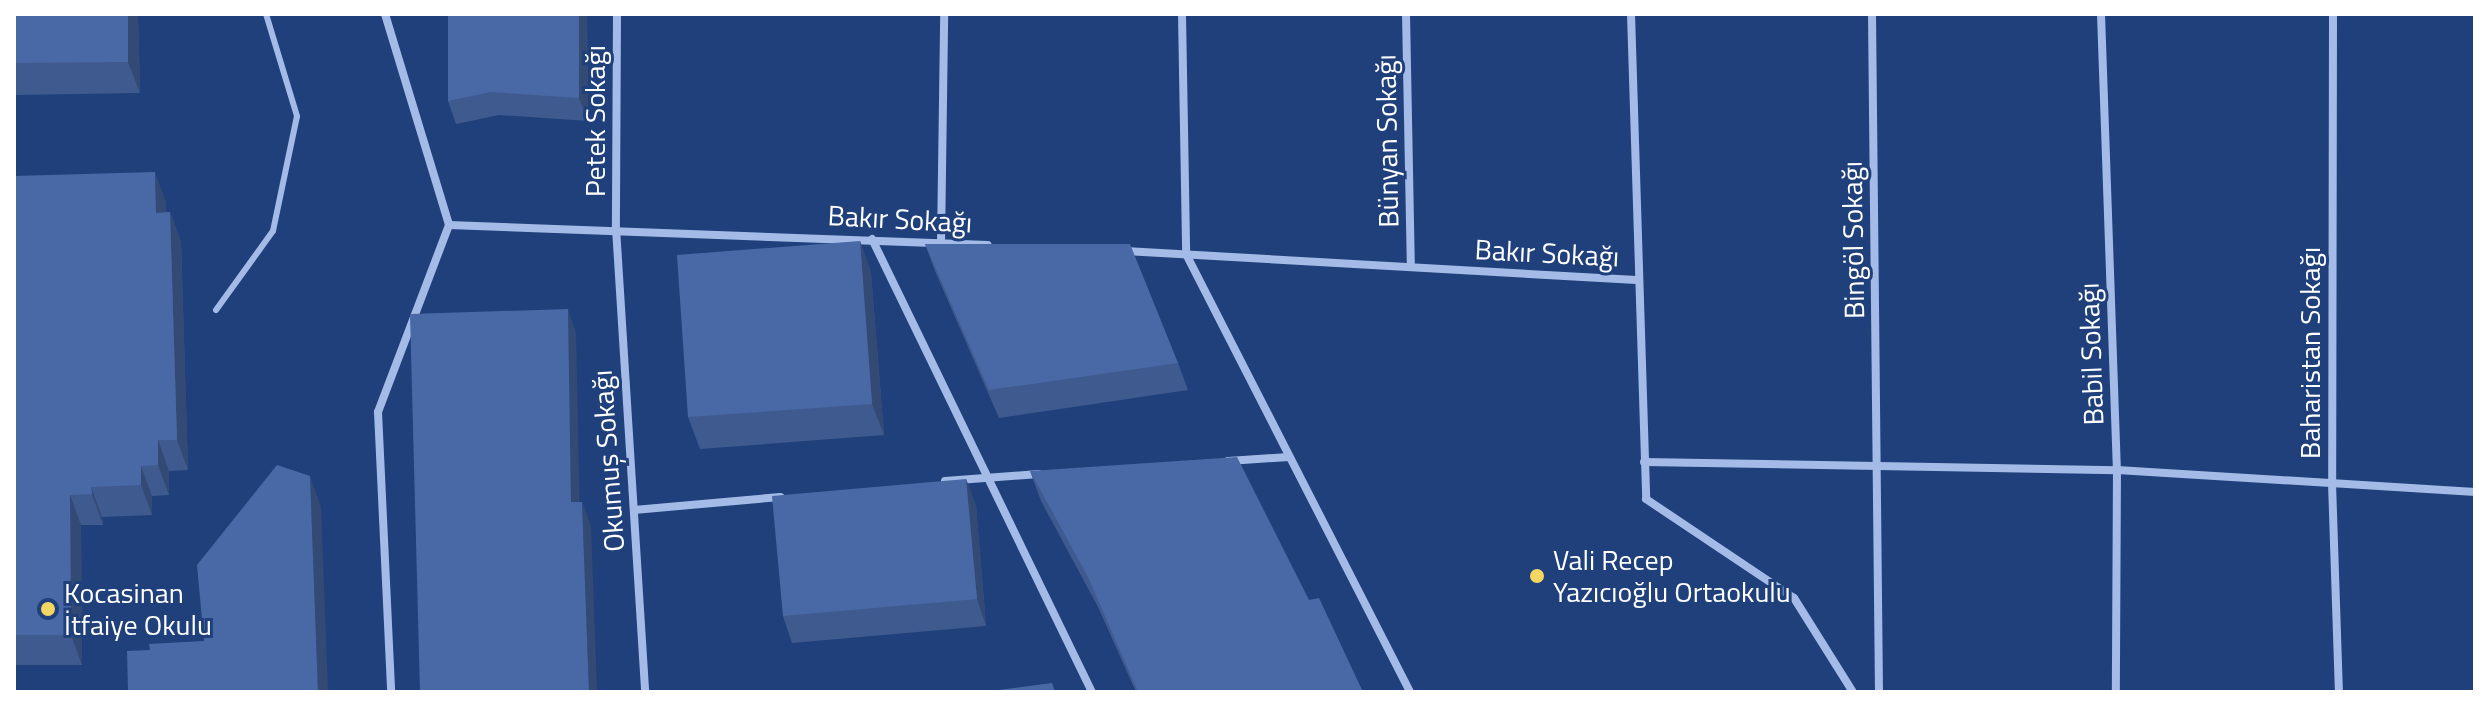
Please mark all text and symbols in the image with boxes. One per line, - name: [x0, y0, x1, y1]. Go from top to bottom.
- street label: Petek Sokağı: [578, 45, 612, 197]
- street label: Bünyan Sokağı: [1369, 54, 1405, 228]
- street label: Bingöl Sokağı: [1835, 161, 1871, 319]
- street label: Bakır Sokağı: [827, 198, 973, 240]
- street label: Bakır Sokağı: [1474, 232, 1620, 274]
- street label: Baharistan Sokağı: [2293, 247, 2327, 459]
- street label: Babil Sokağı: [2072, 282, 2110, 426]
- street label: Okumuş Sokağı: [585, 369, 631, 553]
- place label: Vali Recep Yazıcıoğlu Ortaokulu: [1553, 543, 1791, 609]
- marker: Vali Recep Yazıcıoğlu Ortaokulu: [1528, 567, 1546, 585]
- place label: Kocasinan İtfaiye Okulu: [64, 576, 212, 642]
- marker: Kocasinan İtfaiye Okulu: [39, 600, 57, 618]

